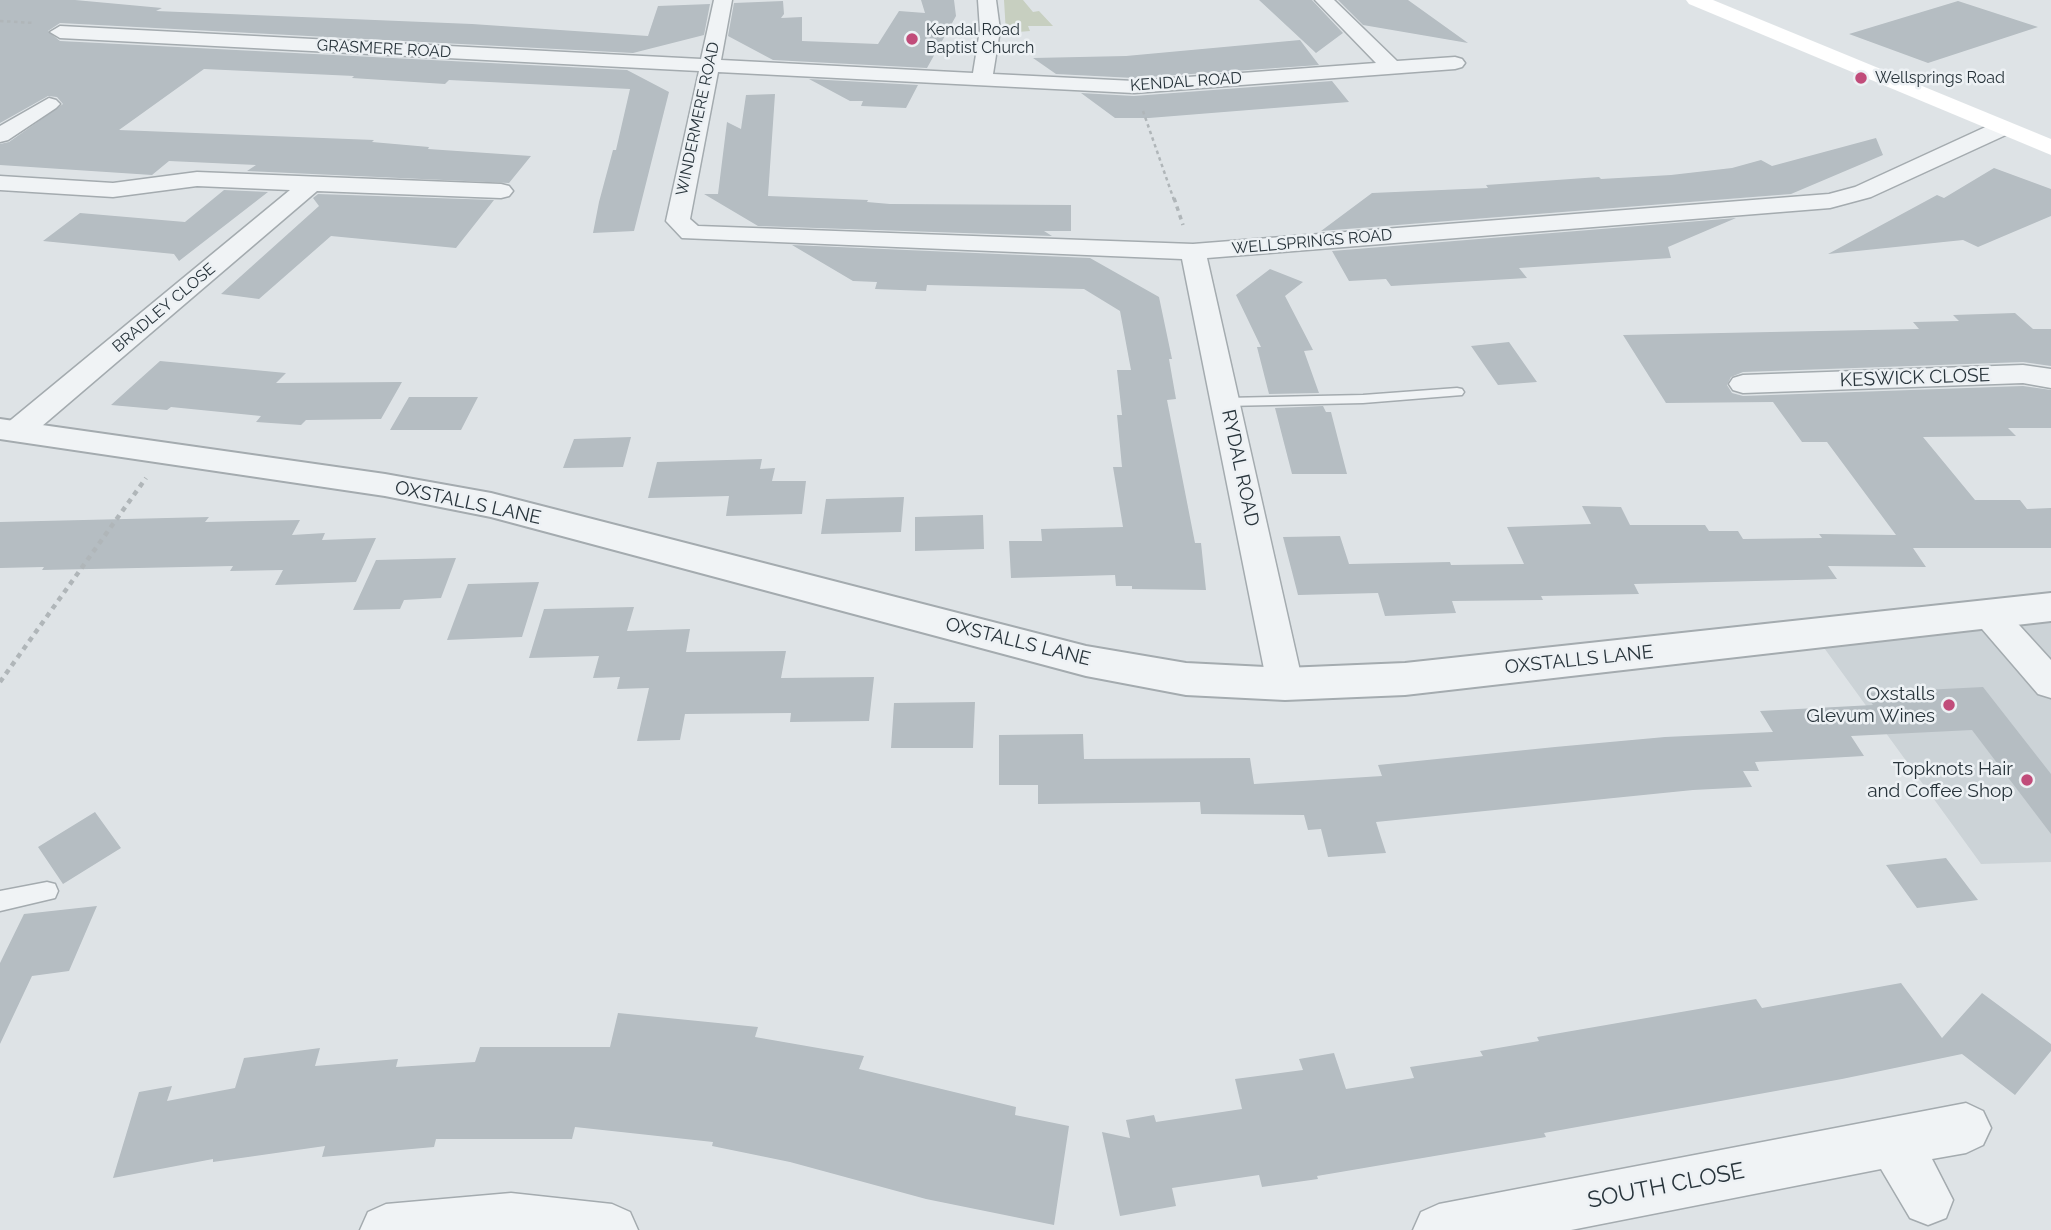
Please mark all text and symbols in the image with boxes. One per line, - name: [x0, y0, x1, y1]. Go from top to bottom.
- place label: Kendal Road Baptist Church: [926, 20, 1034, 58]
- marker: Kendal Road Baptist Church: [904, 31, 920, 47]
- street label: GRASMERE ROAD: [316, 36, 452, 62]
- street label: WINDERMERE ROAD: [672, 40, 724, 198]
- place label: Wellsprings Road: [1875, 68, 2005, 88]
- street label: KENDAL ROAD: [1129, 69, 1243, 95]
- marker: Wellsprings Road: [1853, 70, 1869, 86]
- street label: WELLSPRINGS ROAD: [1231, 225, 1393, 259]
- street label: BRADLEY CLOSE: [109, 259, 219, 357]
- street label: KESWICK CLOSE: [1839, 364, 1991, 392]
- street label: RYDAL ROAD: [1217, 408, 1263, 528]
- street label: OXSTALLS LANE: [393, 476, 543, 530]
- street label: OXSTALLS LANE: [943, 613, 1093, 671]
- street label: OXSTALLS LANE: [1504, 641, 1654, 679]
- place label: Oxstalls Glevum Wines: [1806, 683, 1935, 727]
- marker: Oxstalls Glevum Wines: [1941, 697, 1957, 713]
- place label: Topknots Hair and Coffee Shop: [1867, 758, 2013, 802]
- marker: Topknots Hair and Coffee Shop: [2019, 772, 2035, 788]
- street label: SOUTH CLOSE: [1585, 1157, 1747, 1215]

